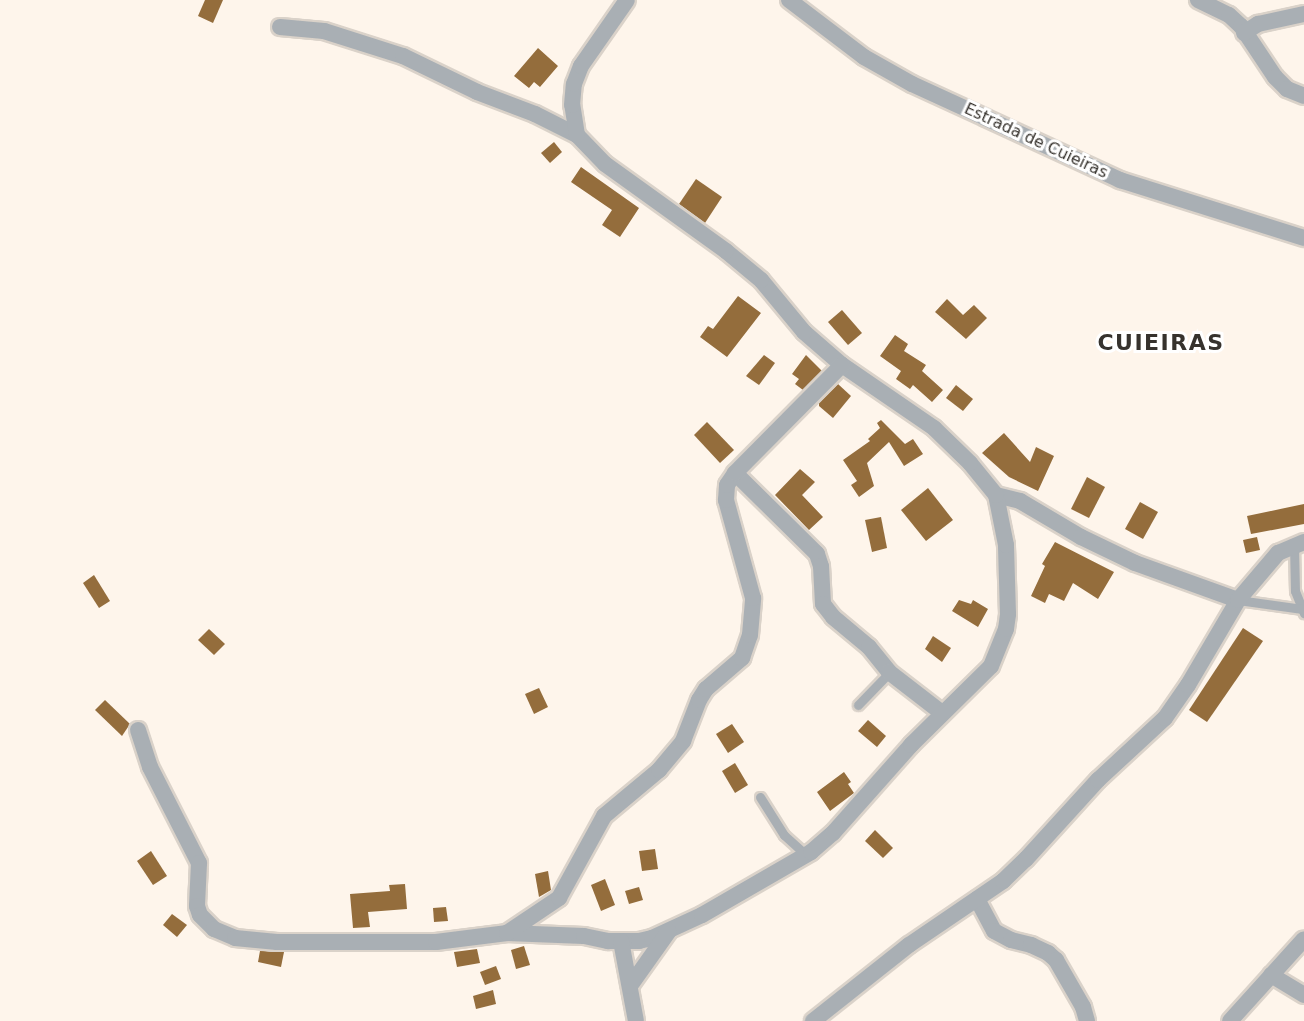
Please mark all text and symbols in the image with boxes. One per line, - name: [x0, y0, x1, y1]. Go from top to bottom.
- street label: Estrada de Cuieiras: [961, 99, 1111, 183]
- district label: CUIEIRAS: [1097, 330, 1225, 356]

